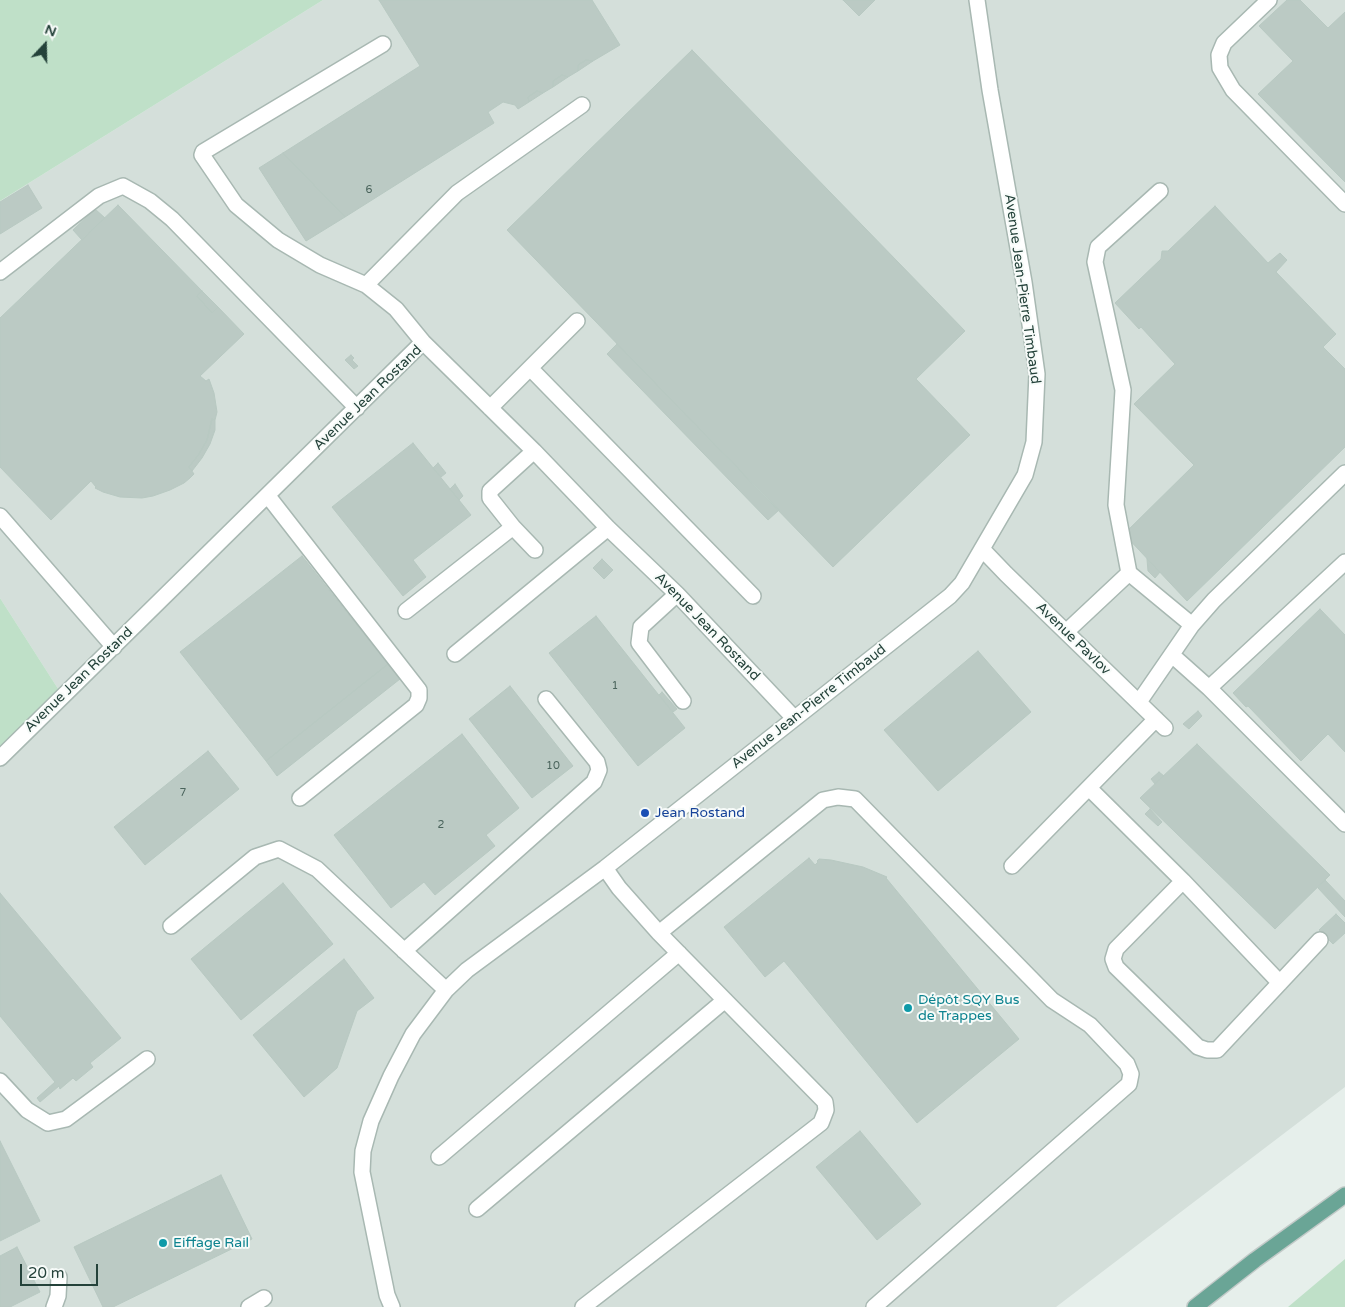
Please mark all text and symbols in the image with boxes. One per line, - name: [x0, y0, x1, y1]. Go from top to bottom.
- north arrow: [20, 20, 70, 70]
- text: N: [42, 21, 59, 40]
- house number: 6: [366, 183, 372, 197]
- street label: Avenue Jean-Pierre Timbaud: [1000, 193, 1044, 385]
- street label: Avenue Jean Rostand: [310, 342, 426, 454]
- street label: Avenue Jean Rostand: [651, 569, 763, 685]
- street label: Avenue Pavlov: [1032, 599, 1114, 679]
- street label: Avenue Jean Rostand: [21, 624, 137, 736]
- street label: Avenue Jean-Pierre Timbaud: [728, 641, 890, 773]
- house number: 1: [612, 679, 618, 693]
- house number: 10: [546, 759, 560, 773]
- house number: 7: [180, 786, 186, 800]
- place label: Jean Rostand: [655, 805, 745, 821]
- marker: Jean Rostand: [639, 807, 651, 819]
- house number: 2: [438, 818, 444, 832]
- place label: Dépôt SQY Bus de Trappes: [918, 992, 1019, 1024]
- marker: Dépôt SQY Bus de Trappes: [902, 1002, 914, 1014]
- place label: Eiffage Rail: [173, 1235, 249, 1251]
- marker: Eiffage Rail: [157, 1237, 169, 1249]
- scale bar: [22, 1254, 100, 1286]
- text: 20 m: [28, 1264, 65, 1282]

